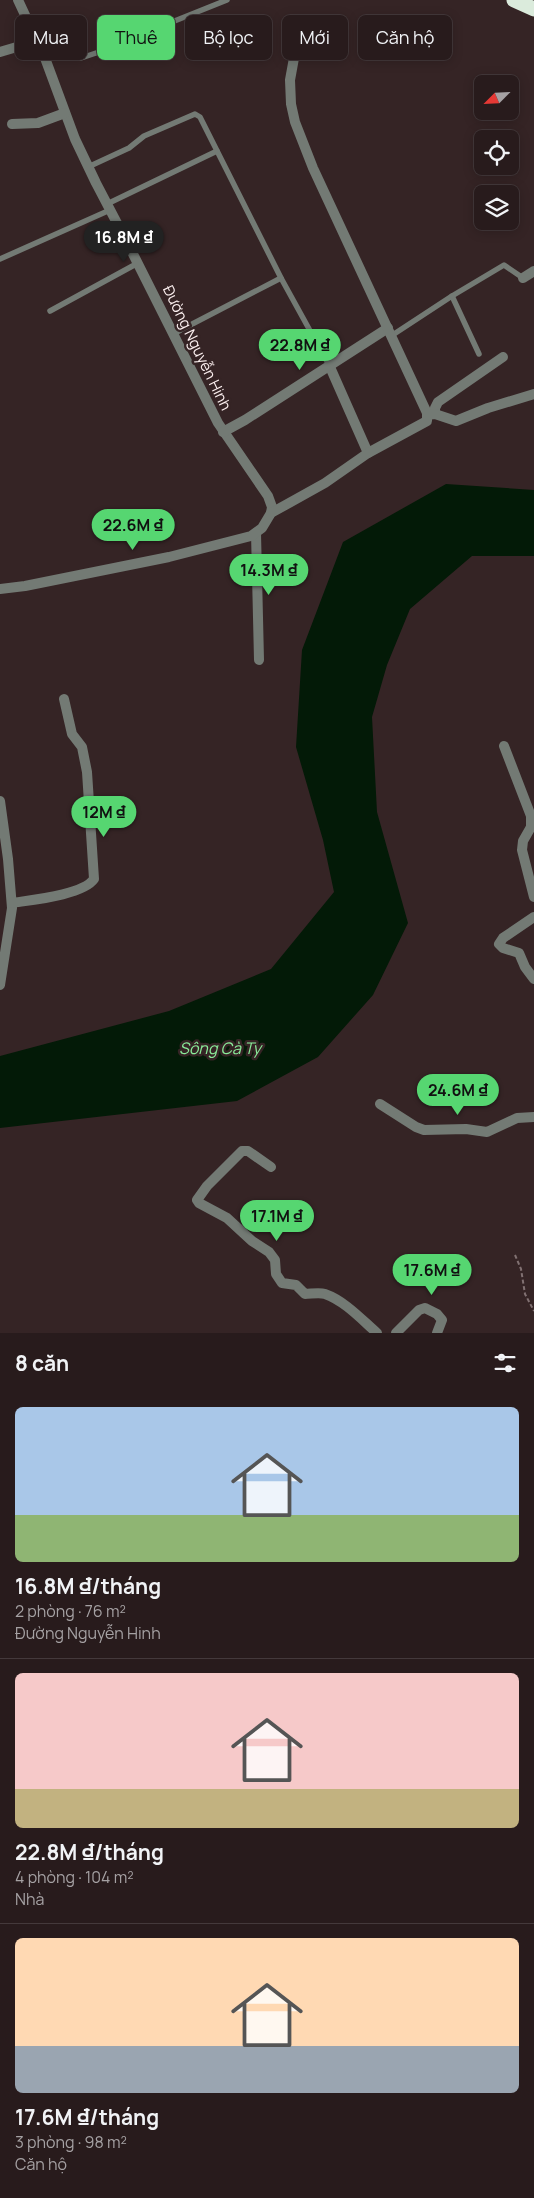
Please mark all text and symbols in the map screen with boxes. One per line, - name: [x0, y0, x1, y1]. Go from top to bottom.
- chip: Mua: [15, 15, 87, 60]
- chip: Thuê: [97, 15, 175, 60]
- chip: Bộ lọc: [185, 15, 272, 60]
- chip: Mới: [282, 15, 348, 60]
- chip: Căn hộ: [358, 15, 452, 60]
- north arrow: [474, 75, 519, 120]
- map controls: [474, 75, 519, 230]
- button: locate: [474, 130, 519, 175]
- button: layers: [474, 185, 519, 230]
- pin: 16.8M ₫: [78, 220, 170, 263]
- text: 16.8M ₫: [95, 226, 153, 248]
- street label: Đường Nguyễn Hinh: [158, 282, 237, 414]
- pin: 22.8M ₫: [254, 328, 346, 371]
- text: 22.8M ₫: [270, 334, 330, 356]
- pin: 22.6M ₫: [87, 508, 179, 551]
- text: 22.6M ₫: [103, 514, 163, 536]
- pin: 14.3M ₫: [223, 554, 315, 596]
- text: 14.3M ₫: [240, 559, 298, 581]
- pin: 12M ₫: [69, 796, 139, 838]
- text: 12M ₫: [82, 801, 126, 823]
- water label: Sông Cà Ty: [179, 1037, 264, 1059]
- pin: 24.6M ₫: [412, 1074, 504, 1116]
- text: 24.6M ₫: [428, 1079, 488, 1101]
- pin: 17.1M ₫: [231, 1200, 323, 1242]
- text: 17.1M ₫: [251, 1205, 303, 1227]
- pin: 17.6M ₫: [386, 1254, 478, 1296]
- text: 17.6M ₫: [404, 1259, 460, 1281]
- text: 8 căn: [15, 1349, 69, 1377]
- icon: filters: [491, 1349, 519, 1377]
- icon: home: [222, 1440, 312, 1530]
- text: 16.8M ₫/tháng: [15, 1572, 161, 1600]
- text: 2 phòng · 76 m²: [15, 1600, 126, 1622]
- text: Đường Nguyễn Hinh: [15, 1622, 161, 1644]
- icon: home: [222, 1705, 312, 1795]
- text: 22.8M ₫/tháng: [15, 1838, 164, 1866]
- text: 4 phòng · 104 m²: [15, 1866, 134, 1888]
- text: Nhà: [15, 1888, 44, 1910]
- icon: home: [222, 1970, 312, 2060]
- text: 17.6M ₫/tháng: [15, 2103, 159, 2131]
- text: 3 phòng · 98 m²: [15, 2131, 127, 2153]
- text: Căn hộ: [15, 2153, 67, 2175]

